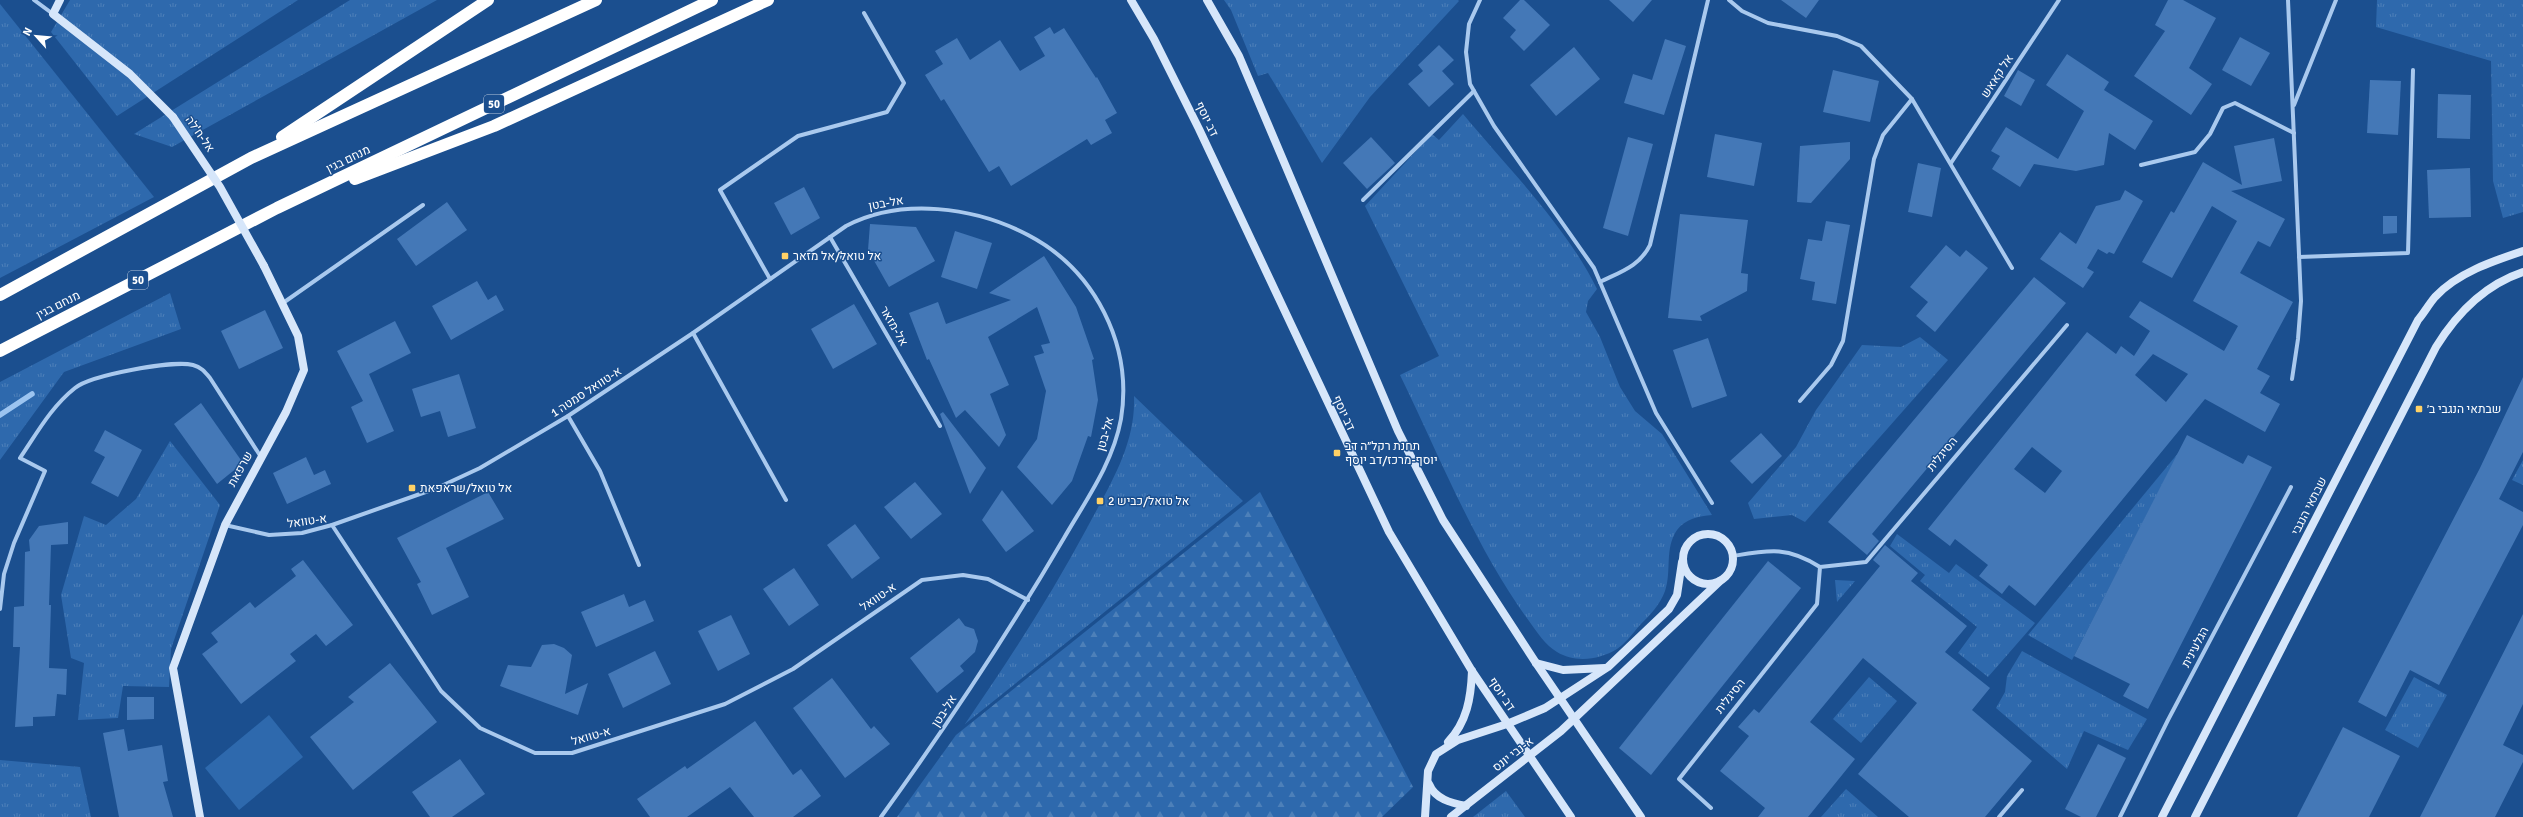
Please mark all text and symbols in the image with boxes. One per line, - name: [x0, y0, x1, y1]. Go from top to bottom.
- north arrow: [16, 16, 56, 56]
- text: N: [20, 25, 35, 38]
- street label: אל קאאש: [1978, 51, 2017, 101]
- road number: 50: [484, 95, 504, 113]
- street label: דב יוסף: [1192, 99, 1221, 139]
- street label: אל-ח'לה: [182, 113, 218, 156]
- street label: מנחם בגין: [324, 142, 373, 177]
- street label: אל-בטן: [867, 193, 905, 214]
- place label: אל טואל/אל מזאר: [793, 249, 882, 264]
- marker: אל טואל/אל מזאר: [780, 251, 790, 261]
- road number: 50: [128, 271, 148, 289]
- street label: מנחם בגין: [34, 288, 83, 323]
- street label: אל-מזאר: [876, 304, 911, 349]
- street label: א-טוואל סמטה 1: [548, 364, 625, 421]
- street label: דב יוסף: [1329, 393, 1358, 433]
- place label: שבתאי הנגבי ב׳: [2427, 402, 2501, 417]
- marker: שבתאי הנגבי ב׳: [2414, 404, 2424, 414]
- street label: אל-בטן: [1093, 415, 1118, 453]
- street label: הסיגלית: [1924, 434, 1961, 475]
- place label: תחנת רקל״ה דב יוסף-מרכז/דב יוסף: [1345, 439, 1438, 468]
- marker: תחנת רקל״ה דב יוסף-מרכז/דב יוסף: [1332, 448, 1342, 458]
- street label: שרפאת: [225, 449, 256, 490]
- street label: שבתאי הנגבי: [2288, 475, 2330, 538]
- place label: אל טואל/שראפאת: [420, 481, 513, 496]
- marker: אל טואל/שראפאת: [407, 483, 417, 493]
- place label: אל טואל/כביש 2: [1108, 494, 1190, 509]
- marker: אל טואל/כביש 2: [1095, 496, 1105, 506]
- street label: א-טוואל: [286, 511, 328, 532]
- street label: א-טוואל: [857, 580, 899, 615]
- street label: הגלעינית: [2179, 624, 2212, 670]
- street label: דב יוסף: [1485, 675, 1518, 714]
- street label: הסיגלית: [1712, 676, 1749, 717]
- street label: אל-בטן: [929, 692, 960, 730]
- street label: א-טוואל: [570, 724, 613, 749]
- street label: א-נבי יונס: [1490, 734, 1537, 775]

